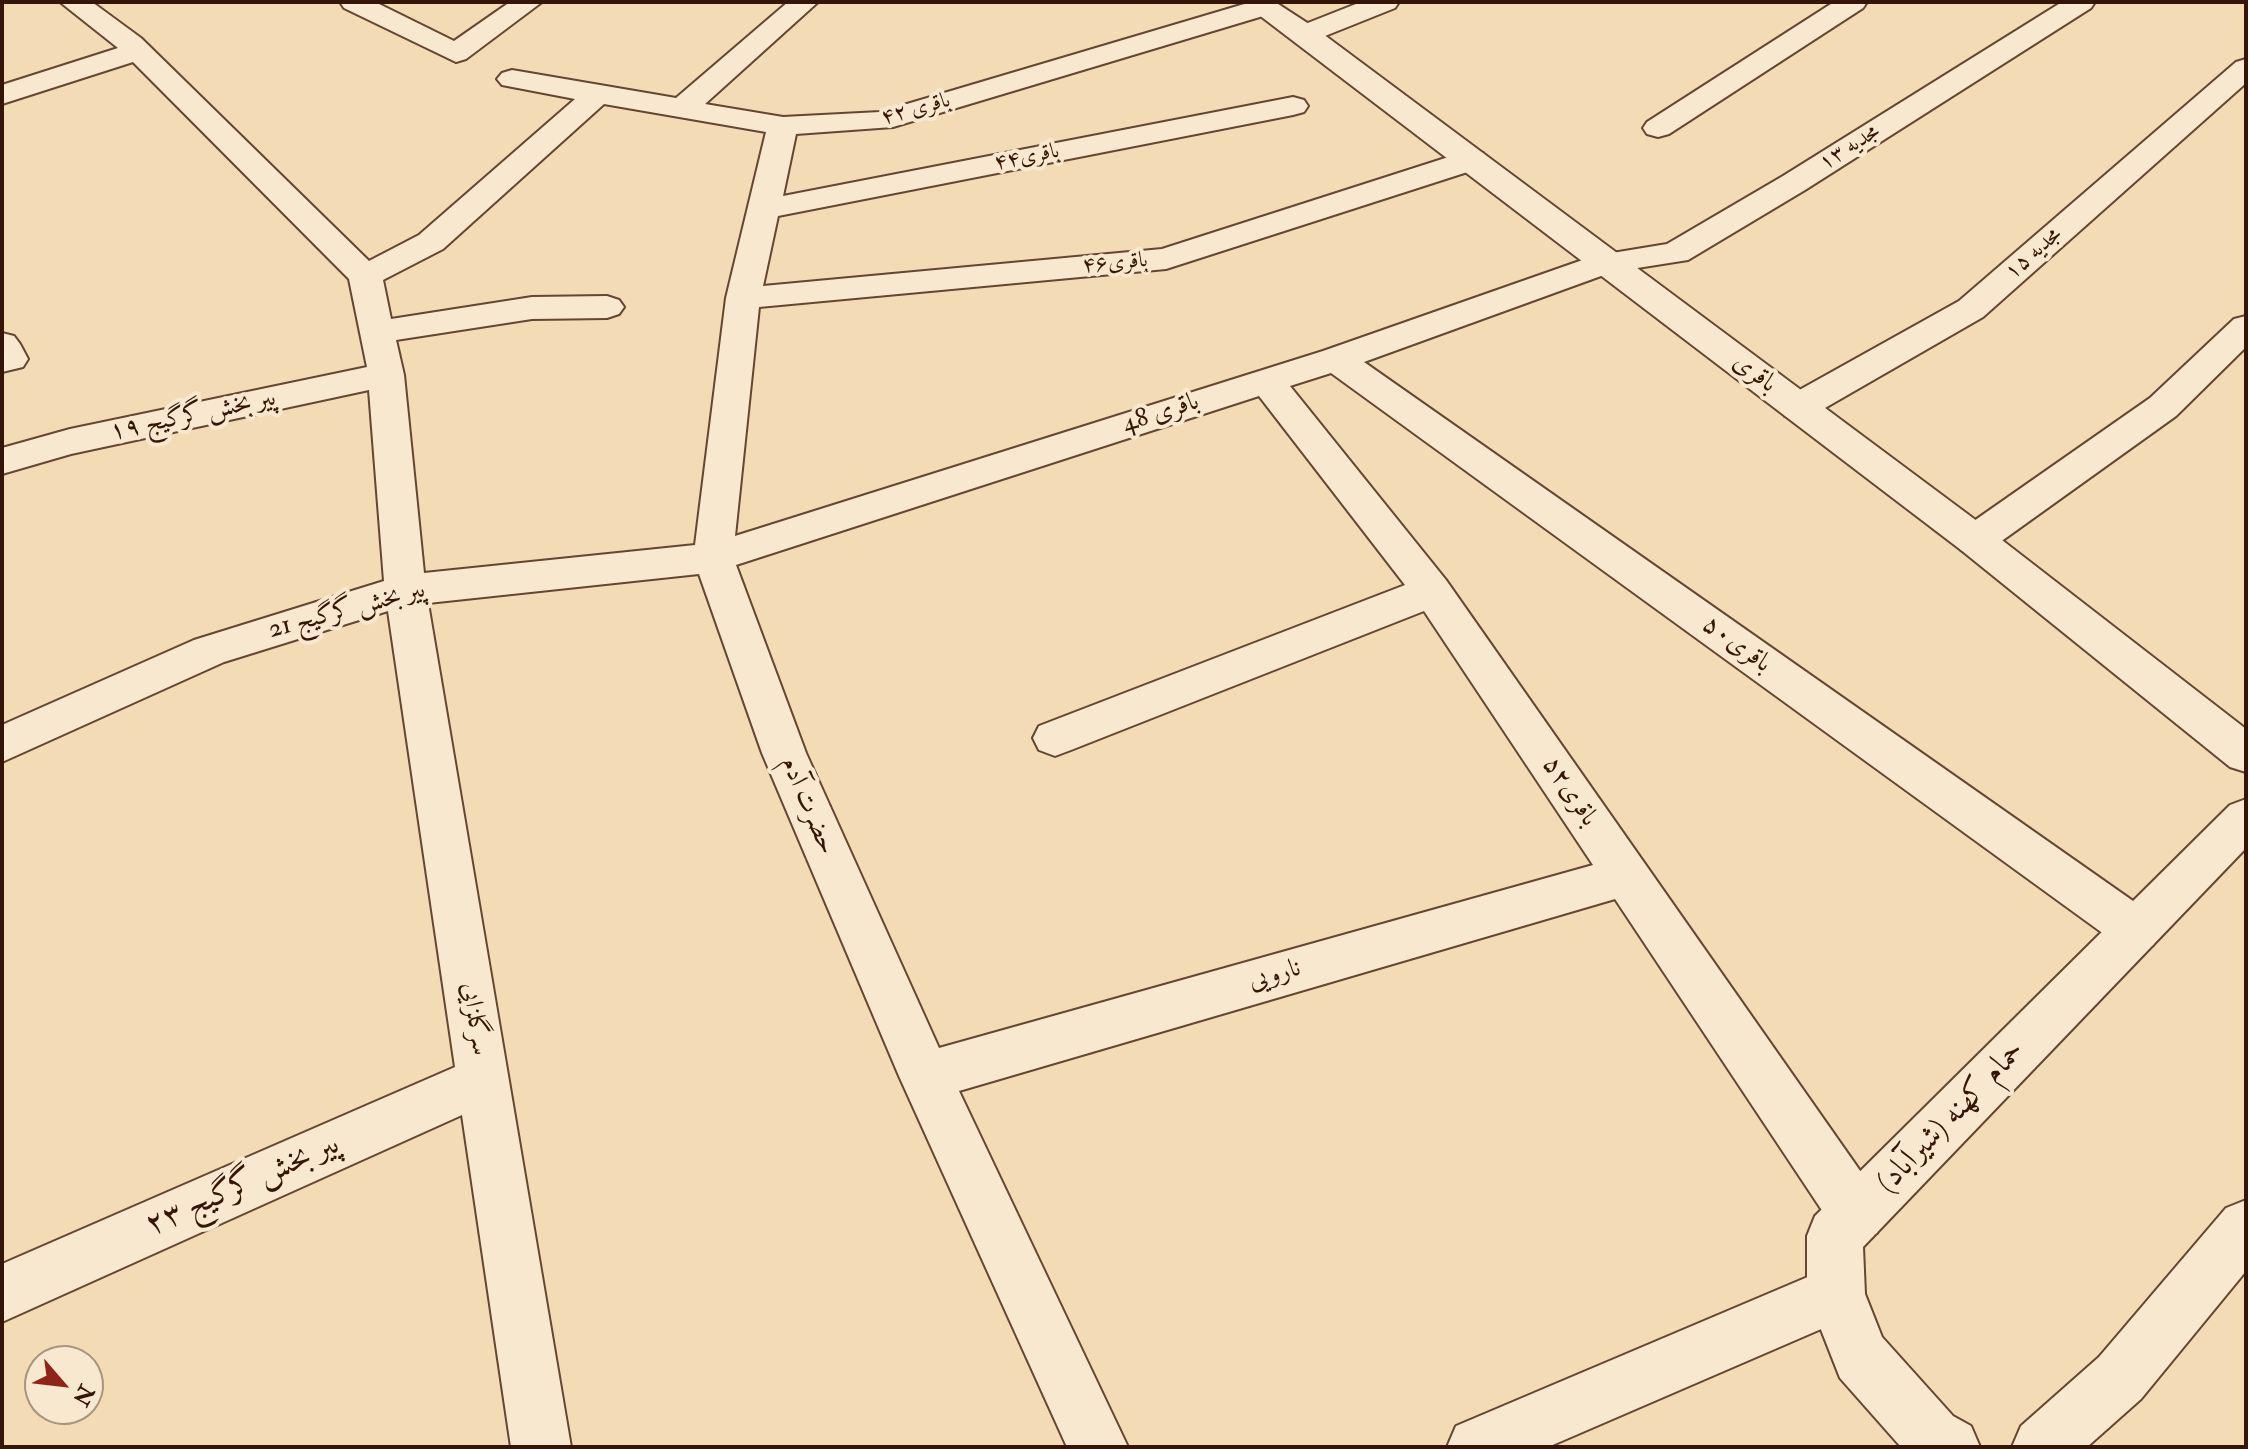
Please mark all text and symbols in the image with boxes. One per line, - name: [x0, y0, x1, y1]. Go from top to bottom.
- street label: باقری ۴۲: [879, 88, 953, 132]
- street label: مجدیه ۱۳: [1815, 119, 1885, 177]
- street label: باقری۴۴: [992, 139, 1062, 177]
- street label: مجدیه ۱۵: [2000, 222, 2068, 286]
- street label: باقری۴۶: [1081, 248, 1149, 280]
- street label: باقری: [1726, 347, 1782, 401]
- street label: پیر بخش گرگیج ۱۹: [107, 383, 279, 449]
- street label: باقری 48: [1119, 387, 1203, 441]
- street label: پیر بخش گرگیج 21: [265, 575, 429, 647]
- street label: باقری۵۰: [1695, 610, 1777, 680]
- street label: باقری۵۲: [1534, 751, 1604, 833]
- street label: حضرت آدم: [772, 752, 842, 860]
- street label: نارویی: [1245, 954, 1305, 998]
- street label: سرگلزایی: [453, 980, 495, 1058]
- street label: حمام کهنه (شیرآباد): [1870, 1034, 2034, 1202]
- street label: پیر بخش گرگیج ۲۳: [140, 1126, 346, 1246]
- north arrow: [24, 1345, 104, 1425]
- text: N: [66, 1380, 100, 1411]

